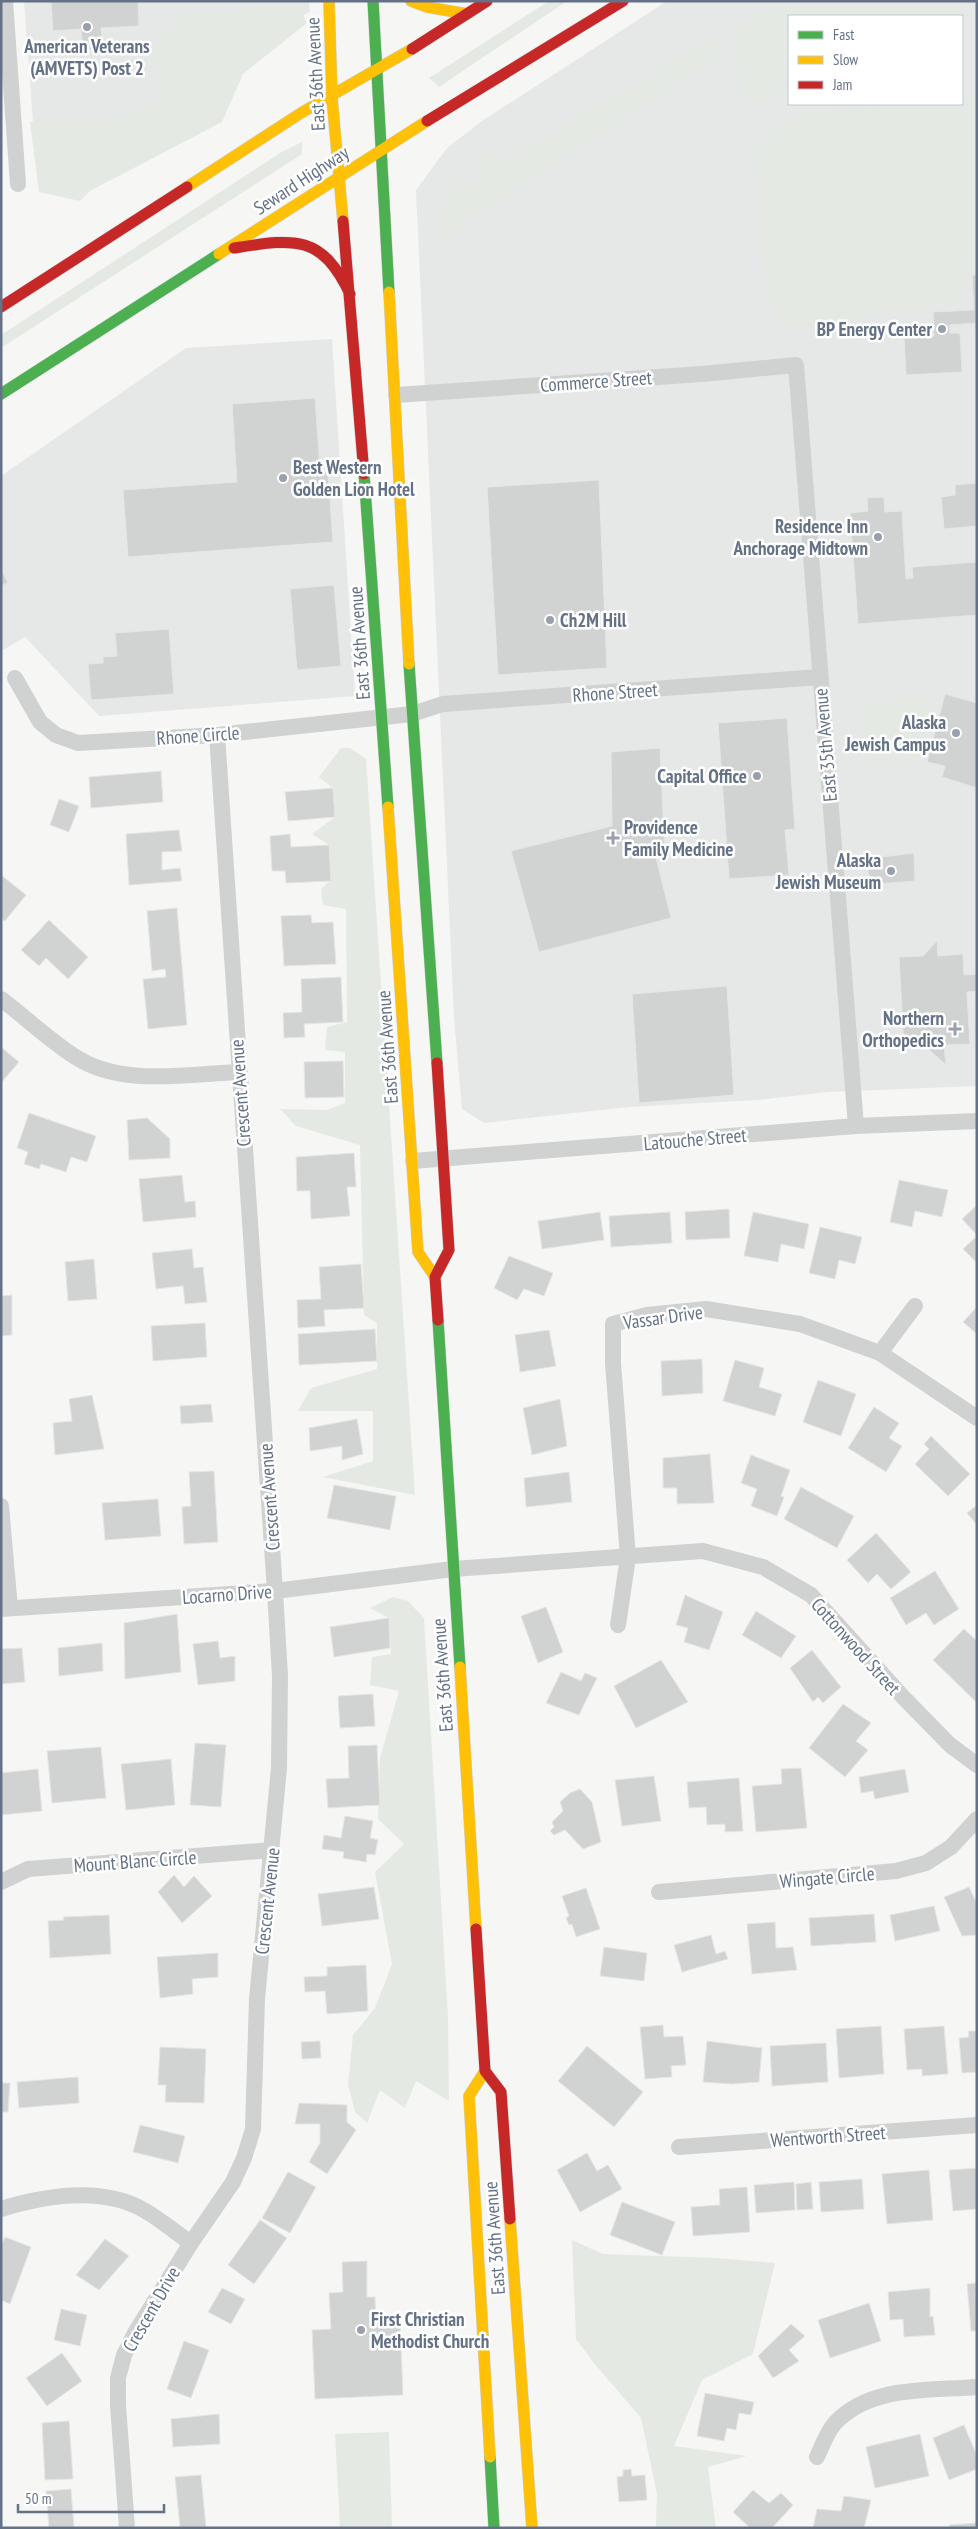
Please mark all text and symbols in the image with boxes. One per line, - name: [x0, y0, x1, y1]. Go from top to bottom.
- legend: [788, 15, 963, 105]
- street label: East 36th Avenue: [300, 16, 330, 131]
- marker: American Veterans (AMVETS) Post 2: [81, 21, 93, 33]
- text: Fast: [833, 25, 854, 44]
- place label: American Veterans (AMVETS) Post 2: [23, 34, 150, 80]
- text: Slow: [833, 50, 858, 69]
- text: Jam: [832, 75, 852, 94]
- street label: Seward Highway: [249, 140, 354, 220]
- place label: BP Energy Center: [817, 317, 932, 341]
- marker: BP Energy Center: [936, 323, 948, 335]
- street label: Commerce Street: [539, 365, 653, 397]
- place label: Best Western Golden Lion Hotel: [293, 455, 415, 501]
- marker: Best Western Golden Lion Hotel: [277, 472, 289, 484]
- place label: Residence Inn Anchorage Midtown: [732, 514, 868, 560]
- marker: Residence Inn Anchorage Midtown: [872, 531, 884, 543]
- street label: East 36th Avenue: [343, 585, 375, 701]
- place label: Ch2M Hill: [560, 608, 627, 632]
- marker: Ch2M Hill: [544, 614, 556, 626]
- street label: Rhone Street: [572, 677, 659, 707]
- street label: East 35th Avenue: [808, 687, 842, 803]
- place label: Alaska Jewish Campus: [844, 710, 946, 756]
- street label: Rhone Circle: [156, 720, 240, 750]
- marker: Alaska Jewish Campus: [950, 727, 962, 739]
- place label: Capital Office: [657, 764, 747, 788]
- marker: Capital Office: [751, 770, 763, 782]
- place label: Providence Family Medicine: [624, 815, 733, 861]
- marker: Providence Family Medicine: [606, 831, 620, 845]
- place label: Alaska Jewish Museum: [775, 848, 881, 894]
- marker: Alaska Jewish Museum: [885, 865, 897, 877]
- street label: East 36th Avenue: [371, 989, 403, 1105]
- place label: Northern Orthopedics: [862, 1006, 944, 1052]
- marker: Northern Orthopedics: [948, 1022, 962, 1036]
- street label: Crescent Avenue: [224, 1038, 256, 1147]
- street label: Latouche Street: [643, 1122, 748, 1155]
- street label: Vassar Drive: [621, 1300, 704, 1335]
- street label: Crescent Avenue: [253, 1442, 285, 1551]
- street label: Locarno Drive: [181, 1579, 273, 1609]
- street label: Cottonwood Street: [806, 1593, 906, 1700]
- street label: East 36th Avenue: [426, 1617, 458, 1733]
- street label: Mount Blanc Circle: [73, 1845, 197, 1877]
- street label: Crescent Avenue: [249, 1846, 285, 1956]
- street label: Wingate Circle: [779, 1861, 876, 1893]
- street label: Wentworth Street: [770, 2120, 887, 2152]
- street label: East 36th Avenue: [478, 2180, 510, 2296]
- street label: Crescent Drive: [117, 2262, 185, 2356]
- place label: First Christian Methodist Church: [371, 2307, 489, 2353]
- marker: First Christian Methodist Church: [355, 2324, 367, 2336]
- scale bar: [18, 2482, 164, 2514]
- text: 50 m: [25, 2489, 51, 2508]

